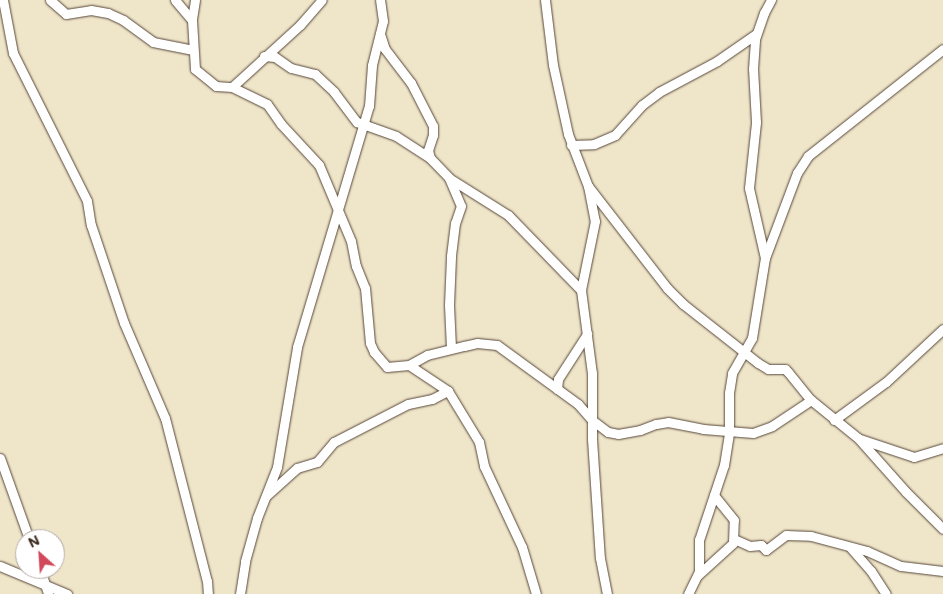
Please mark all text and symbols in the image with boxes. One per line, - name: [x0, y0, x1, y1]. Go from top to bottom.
- north arrow: [15, 529, 65, 579]
- text: N: [25, 530, 43, 552]

